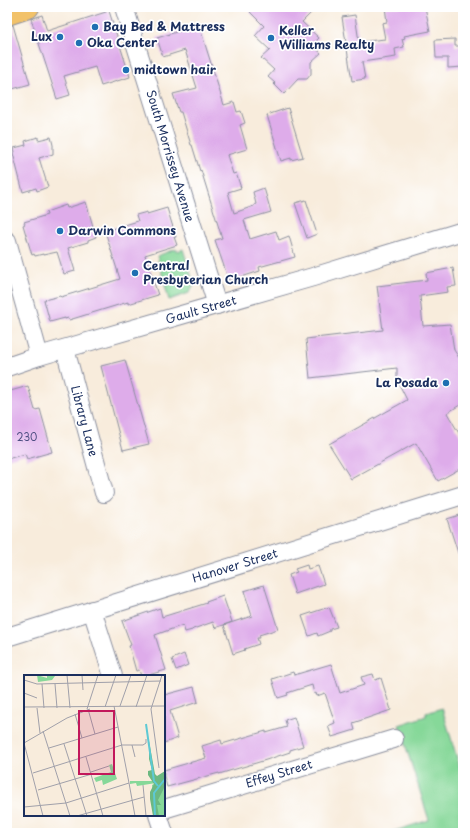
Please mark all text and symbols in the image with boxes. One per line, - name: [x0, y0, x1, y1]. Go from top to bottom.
- place label: Bay Bed & Mattress: [103, 17, 225, 35]
- place label: Keller Williams Realty: [279, 21, 374, 53]
- marker: Bay Bed & Mattress: [90, 22, 100, 32]
- place label: Lux: [31, 27, 52, 45]
- marker: Lux: [55, 32, 65, 42]
- place label: Oka Center: [87, 33, 158, 51]
- marker: Keller Williams Realty: [266, 33, 276, 43]
- marker: Oka Center: [74, 38, 84, 48]
- place label: midtown hair: [134, 60, 217, 78]
- marker: midtown hair: [121, 65, 131, 75]
- street label: South Morrissey Avenue: [142, 88, 200, 224]
- place label: Darwin Commons: [68, 221, 176, 239]
- marker: Darwin Commons: [55, 226, 65, 236]
- place label: Central Presbyterian Church: [143, 256, 268, 288]
- marker: Central Presbyterian Church: [130, 268, 140, 278]
- street label: Gault Street: [163, 290, 238, 328]
- place label: La Posada: [376, 373, 439, 391]
- marker: La Posada: [441, 378, 451, 388]
- street label: Library Lane: [67, 383, 103, 458]
- house number: 230: [17, 429, 37, 444]
- street label: Hanover Street: [190, 543, 280, 587]
- inset map: [24, 675, 165, 816]
- street label: Effey Street: [243, 754, 314, 792]

